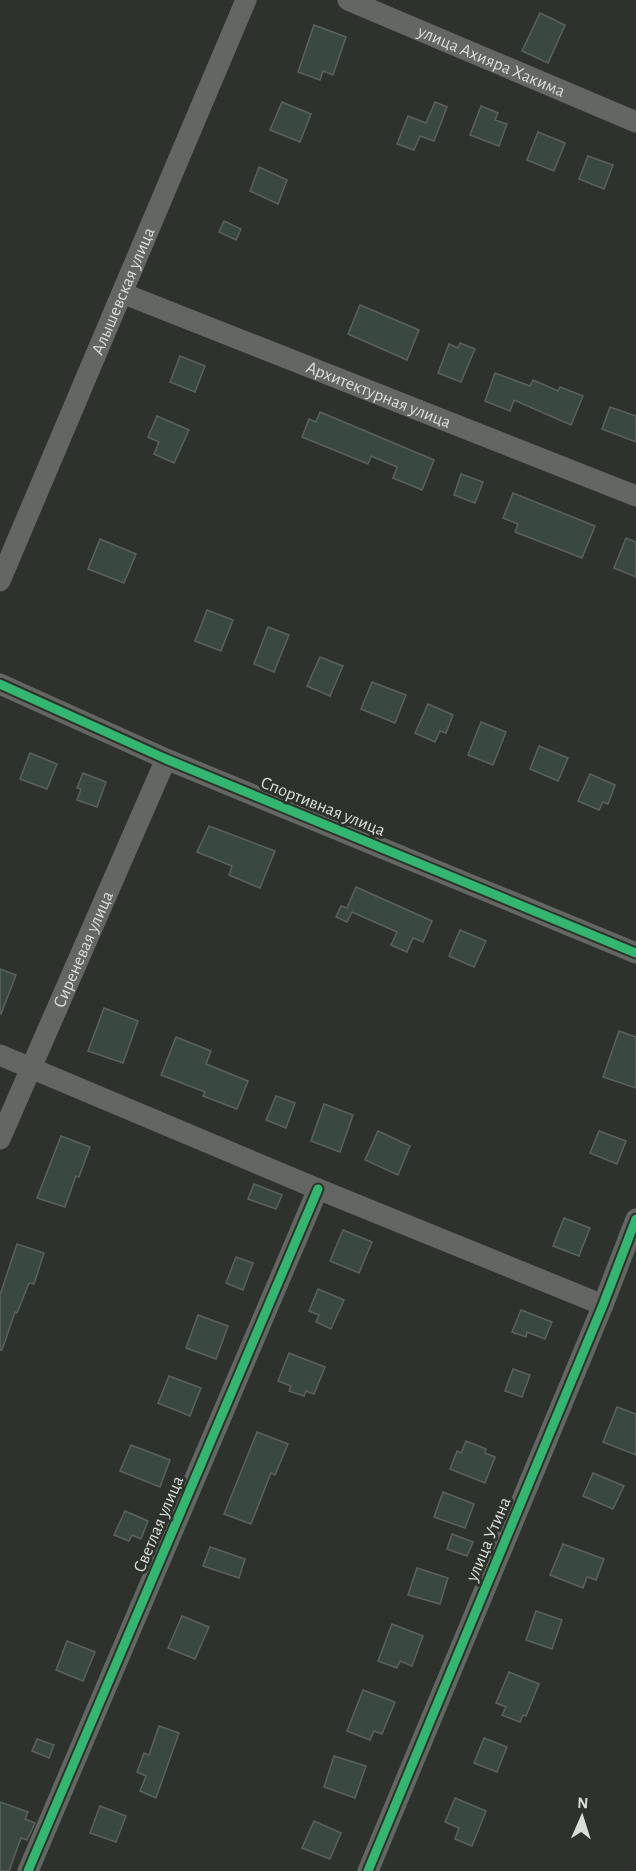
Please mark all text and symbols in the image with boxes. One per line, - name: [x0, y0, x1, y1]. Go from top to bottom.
- street label: улица Ахияра Хакима: [414, 22, 568, 101]
- street label: Алышевская улица: [89, 225, 159, 358]
- street label: Архитектурная улица: [303, 359, 453, 432]
- street label: Спортивная улица: [258, 774, 388, 840]
- street label: Сиреневая улица: [50, 889, 117, 1011]
- street label: Светлая улица: [131, 1473, 187, 1575]
- street label: улица Утина: [463, 1495, 515, 1585]
- north arrow: [552, 1787, 612, 1847]
- text: N: [577, 1795, 589, 1811]

